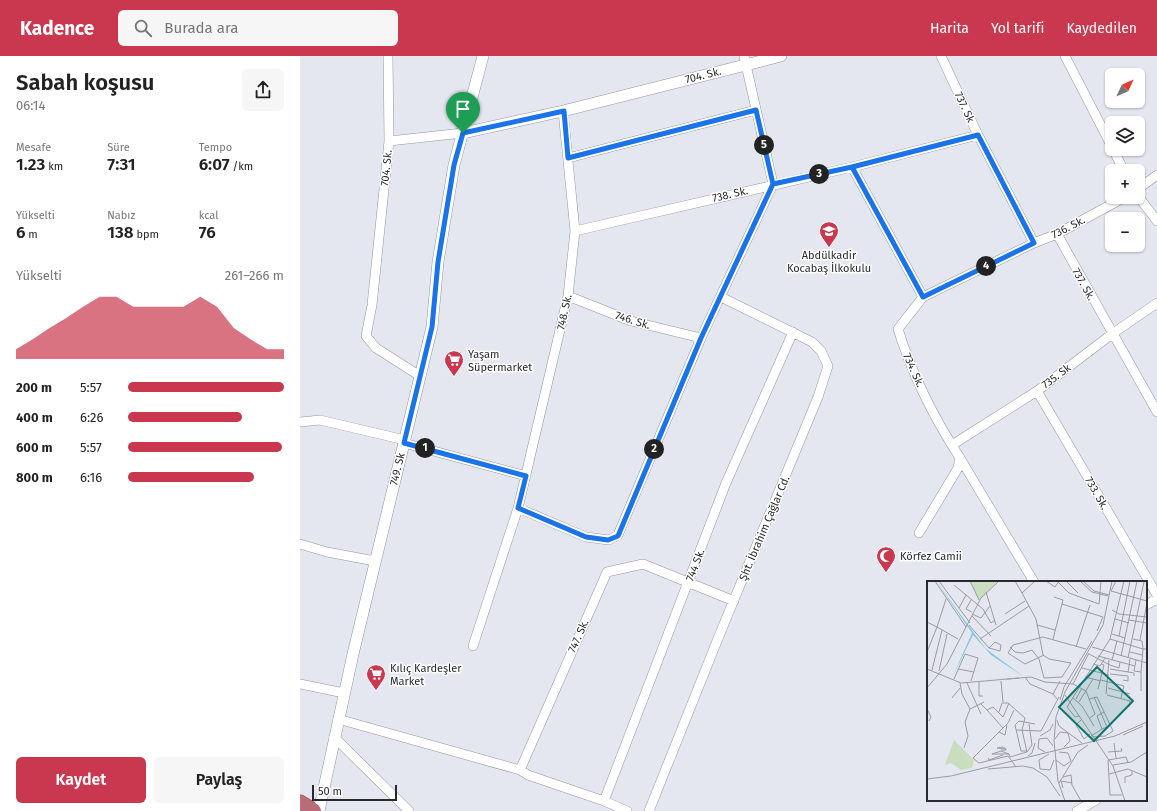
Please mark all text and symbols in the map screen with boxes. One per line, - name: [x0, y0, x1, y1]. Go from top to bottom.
- search box: [118, 10, 398, 46]
- text: Kadence: [20, 17, 94, 40]
- icon: search: [132, 17, 154, 39]
- text: Burada ara: [164, 19, 238, 37]
- text: Harita: [930, 20, 969, 37]
- text: Yol tarifi: [991, 20, 1044, 37]
- text: Kaydedilen: [1066, 20, 1137, 37]
- street label: 704. Sk.: [684, 65, 723, 86]
- north arrow: [1105, 68, 1145, 108]
- map controls: [1105, 68, 1145, 252]
- text: Sabah koşusu: [16, 69, 154, 96]
- button: share: [242, 69, 284, 111]
- street label: 737. Sk: [952, 90, 977, 125]
- pin: [446, 92, 480, 133]
- text: 06:14: [16, 98, 45, 113]
- icon: arrive: [452, 98, 474, 120]
- button: layers: [1105, 116, 1145, 156]
- pin: 5: [754, 135, 774, 155]
- text: 5: [761, 138, 767, 151]
- text: Mesafe: [16, 141, 51, 154]
- text: Süre: [107, 141, 130, 154]
- text: Tempo: [199, 141, 232, 154]
- street label: 704. Sk.: [378, 149, 395, 187]
- text: 1.23: [16, 154, 45, 175]
- text: 7:31: [107, 154, 136, 175]
- text: 6:07: [199, 154, 230, 175]
- text: km: [45, 160, 63, 173]
- text: /km: [230, 160, 253, 173]
- pin: 3: [809, 164, 829, 184]
- button: +: [1105, 164, 1145, 204]
- text: 3: [816, 167, 822, 180]
- street label: 738. Sk.: [711, 184, 750, 205]
- text: Yükselti: [16, 209, 55, 222]
- text: Nabız: [107, 209, 135, 222]
- text: kcal: [199, 209, 218, 222]
- button: −: [1105, 212, 1145, 252]
- street label: 736. Sk.: [1049, 213, 1088, 241]
- school or university icon: Abdülkadir Kocabaş İlkokulu: [818, 220, 840, 248]
- text: 6: [16, 222, 25, 243]
- text: 138: [107, 222, 134, 243]
- text: 76: [199, 222, 216, 243]
- text: m: [25, 228, 38, 241]
- text: bpm: [134, 228, 159, 241]
- place label: Abdülkadir Kocabaş İlkokulu: [787, 249, 871, 275]
- pin: 4: [976, 256, 996, 276]
- text: 4: [983, 259, 989, 272]
- street label: 737. Sk.: [1069, 266, 1098, 303]
- text: Yükselti: [16, 268, 62, 283]
- text: 261–266 m: [225, 268, 284, 283]
- street label: 748. Sk.: [554, 293, 575, 331]
- street label: 746. Sk.: [614, 309, 652, 332]
- place label: Yaşam Süpermarket: [468, 348, 532, 374]
- supermarket icon: Yaşam Süpermarket: [443, 349, 465, 377]
- street label: 734. Sk.: [900, 351, 927, 390]
- street label: 735. Sk: [1039, 361, 1074, 392]
- text: 200 m: [16, 380, 52, 395]
- text: 5:57: [80, 380, 102, 395]
- text: 400 m: [16, 410, 53, 425]
- text: 6:26: [80, 410, 103, 425]
- pin: 1: [415, 438, 435, 458]
- pin: 2: [644, 439, 664, 459]
- text: 600 m: [16, 440, 53, 455]
- text: 5:57: [80, 440, 102, 455]
- text: 1: [422, 441, 428, 454]
- text: 2: [651, 442, 657, 455]
- street label: 749. Sk: [387, 451, 408, 487]
- text: 800 m: [16, 470, 53, 485]
- text: 6:16: [80, 470, 102, 485]
- street label: Şht. İbrahim Çağlar Cd.: [736, 473, 793, 583]
- street label: 733. Sk.: [1082, 475, 1111, 512]
- mosque icon: Körfez Camii: [875, 545, 897, 573]
- street label: 744 Sk.: [683, 547, 708, 583]
- place label: Körfez Camii: [900, 550, 962, 563]
- inset map: [927, 581, 1147, 801]
- street label: 747. Sk.: [565, 617, 592, 655]
- place label: Kılıç Kardeşler Market: [390, 662, 462, 688]
- supermarket icon: Kılıç Kardeşler Market: [365, 663, 387, 691]
- button: Kaydet: [16, 757, 146, 803]
- button: Paylaş: [154, 757, 284, 803]
- scale bar: [312, 783, 397, 802]
- text: 50 m: [318, 785, 342, 798]

